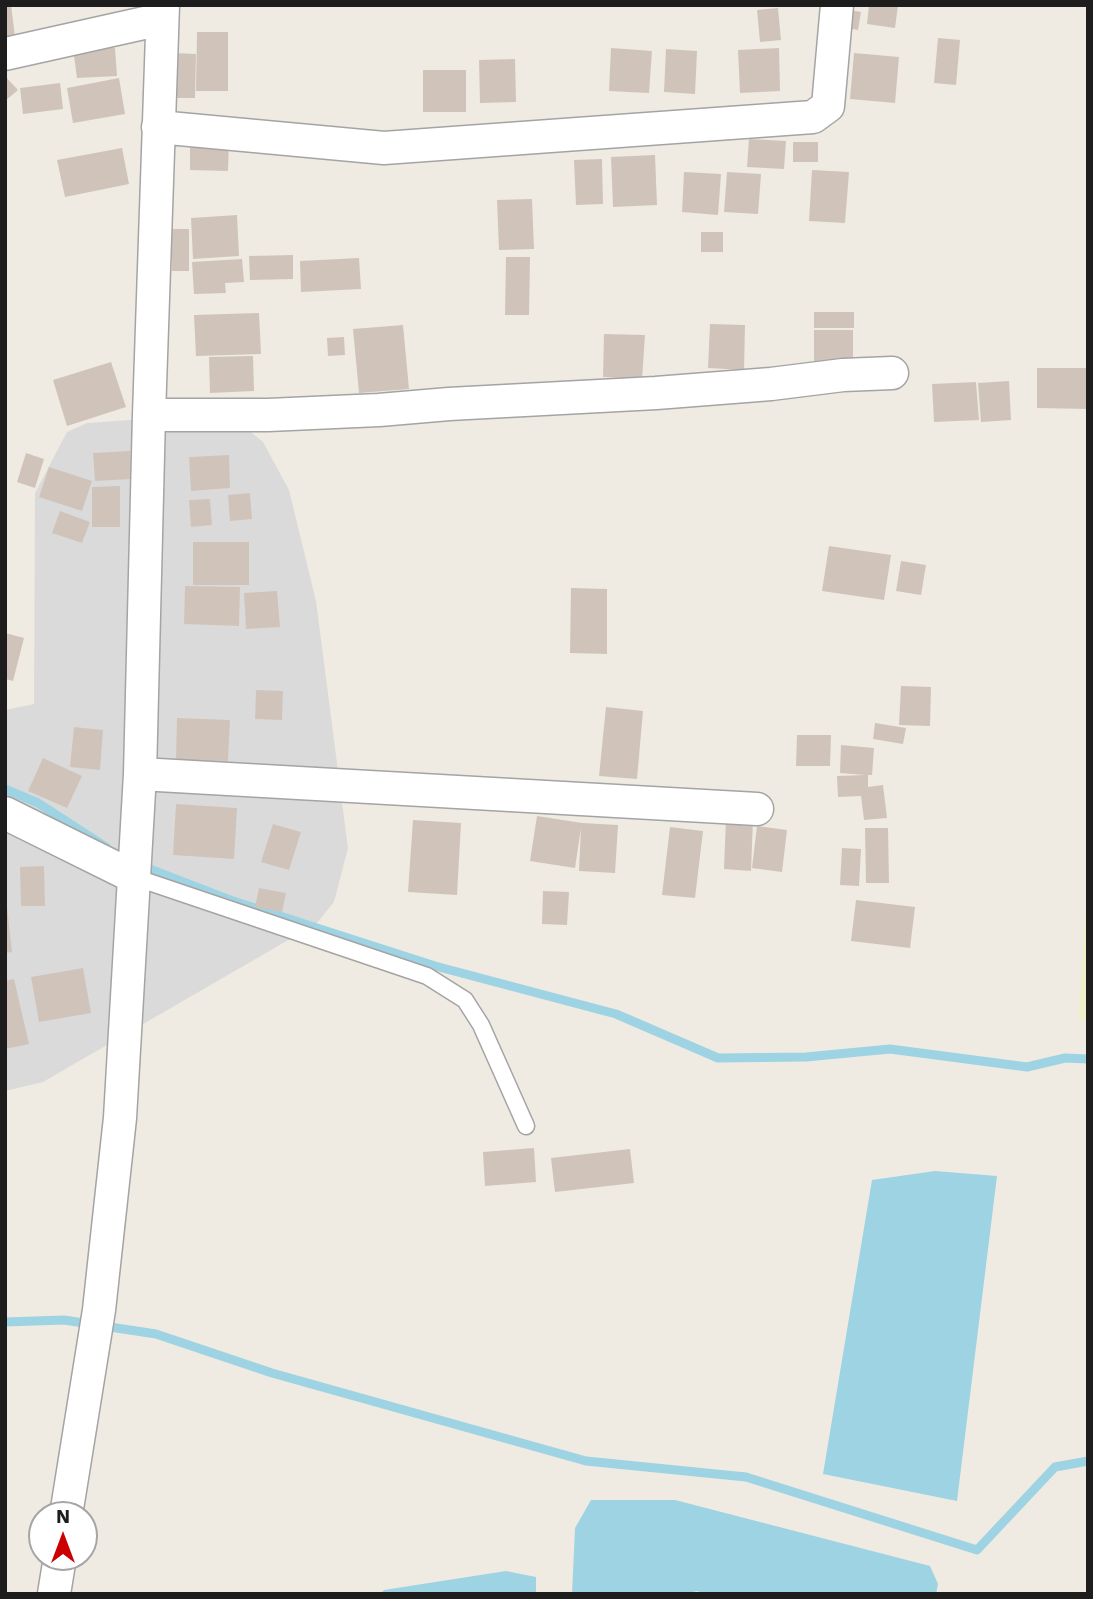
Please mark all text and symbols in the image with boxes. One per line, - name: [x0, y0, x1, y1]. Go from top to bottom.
- north arrow: [28, 1501, 98, 1571]
- text: N: [56, 1505, 70, 1528]

